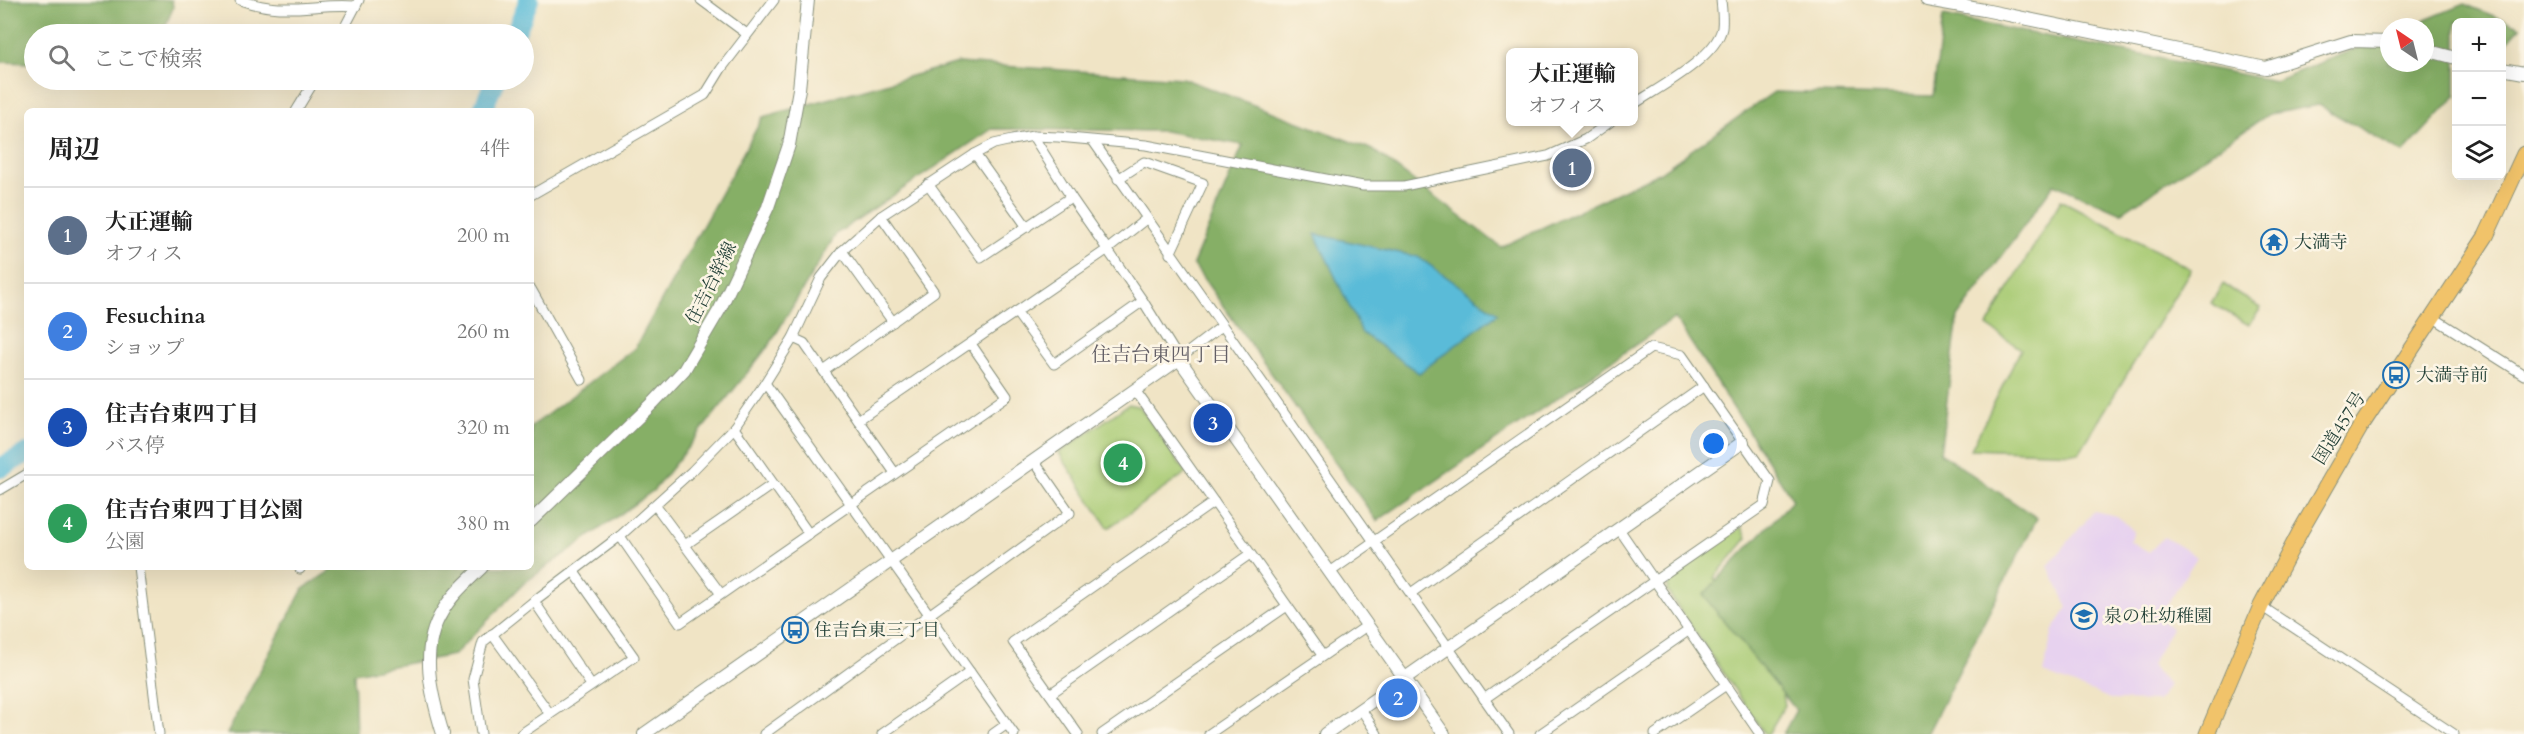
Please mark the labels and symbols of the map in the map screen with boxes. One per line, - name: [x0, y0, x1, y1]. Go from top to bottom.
- north arrow: [2380, 18, 2434, 72]
- pin: 1: [1552, 146, 1592, 190]
- temple icon: 大満寺: [2259, 227, 2289, 257]
- place label: 大満寺: [2294, 230, 2348, 255]
- street label: 住吉台幹線: [680, 237, 743, 329]
- district label: 住吉台東四丁目: [1091, 341, 1231, 368]
- bus stop icon: 大満寺前: [2381, 360, 2411, 390]
- place label: 大満寺前: [2416, 363, 2488, 388]
- street label: 国道457号: [2307, 387, 2372, 470]
- pin: 3: [1194, 400, 1232, 446]
- your location: [1699, 429, 1728, 458]
- pin: 4: [1104, 440, 1142, 486]
- school or university icon: 泉の杜幼稚園: [2069, 601, 2099, 631]
- place label: 泉の杜幼稚園: [2104, 604, 2212, 629]
- bus stop icon: 住吉台東三丁目: [780, 615, 810, 645]
- place label: 住吉台東三丁目: [814, 618, 940, 643]
- pin: 2: [1378, 676, 1418, 720]

